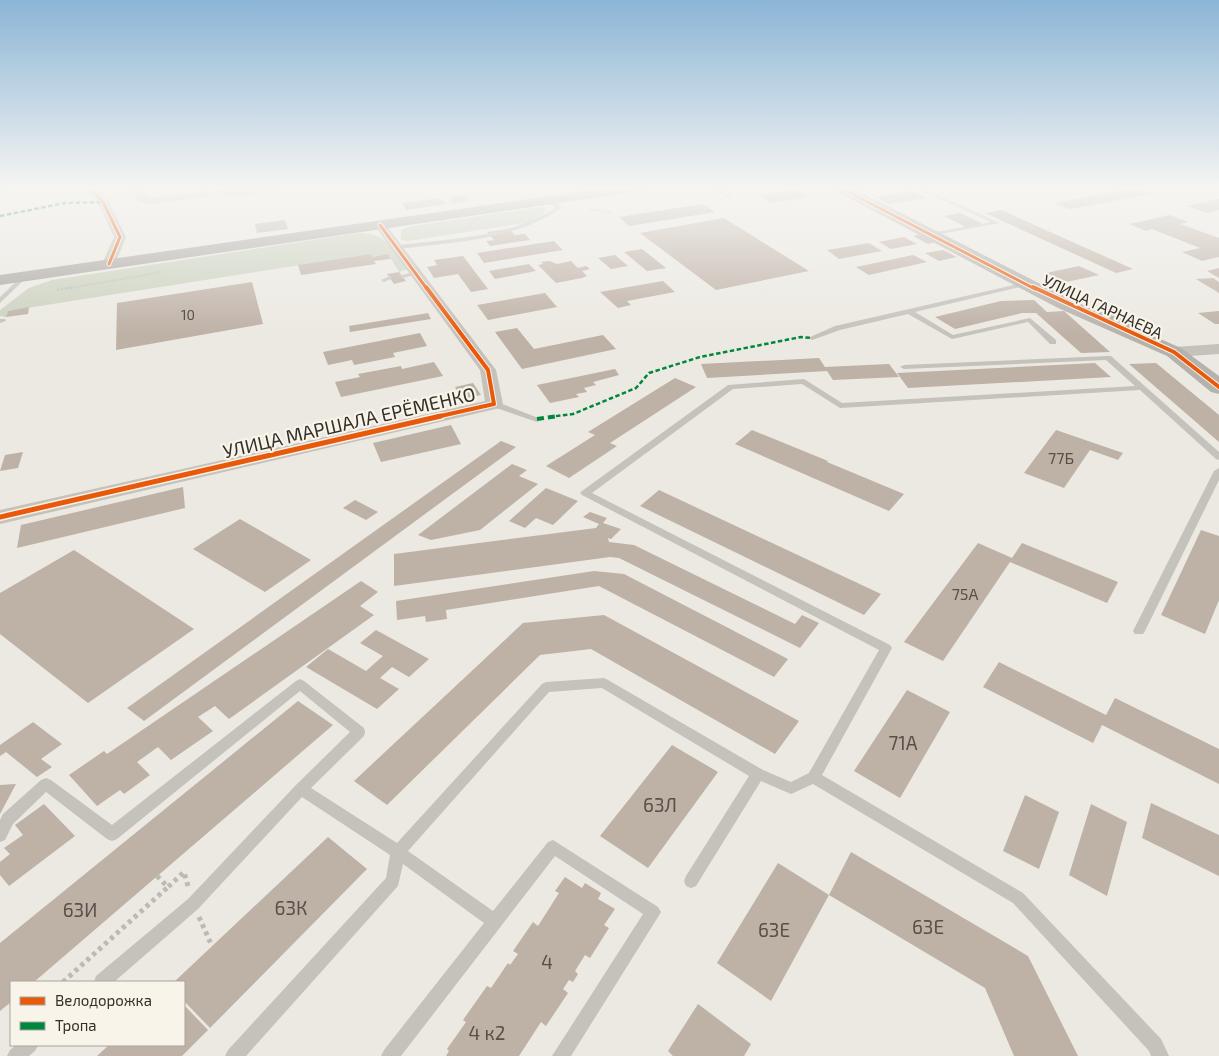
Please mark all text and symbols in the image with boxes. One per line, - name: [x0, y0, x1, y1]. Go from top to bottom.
- street label: УЛИЦА ГАРНАЕВА: [1040, 270, 1166, 342]
- house number: 10: [181, 306, 195, 323]
- street label: УЛИЦА МАРШАЛА ЕРЁМЕНКО: [220, 382, 478, 462]
- house number: 77Б: [1048, 448, 1074, 467]
- house number: 75А: [952, 584, 978, 603]
- house number: 71А: [888, 731, 918, 754]
- house number: 63Л: [643, 793, 677, 816]
- house number: 63К: [275, 896, 307, 919]
- house number: 63И: [63, 898, 97, 921]
- house number: 63Е: [912, 915, 944, 938]
- house number: 63Е: [758, 918, 790, 941]
- house number: 4: [541, 950, 553, 973]
- legend: [10, 981, 185, 1046]
- text: Велодорожка: [55, 991, 152, 1009]
- text: Тропа: [55, 1016, 97, 1034]
- house number: 4 к2: [469, 1021, 505, 1044]

